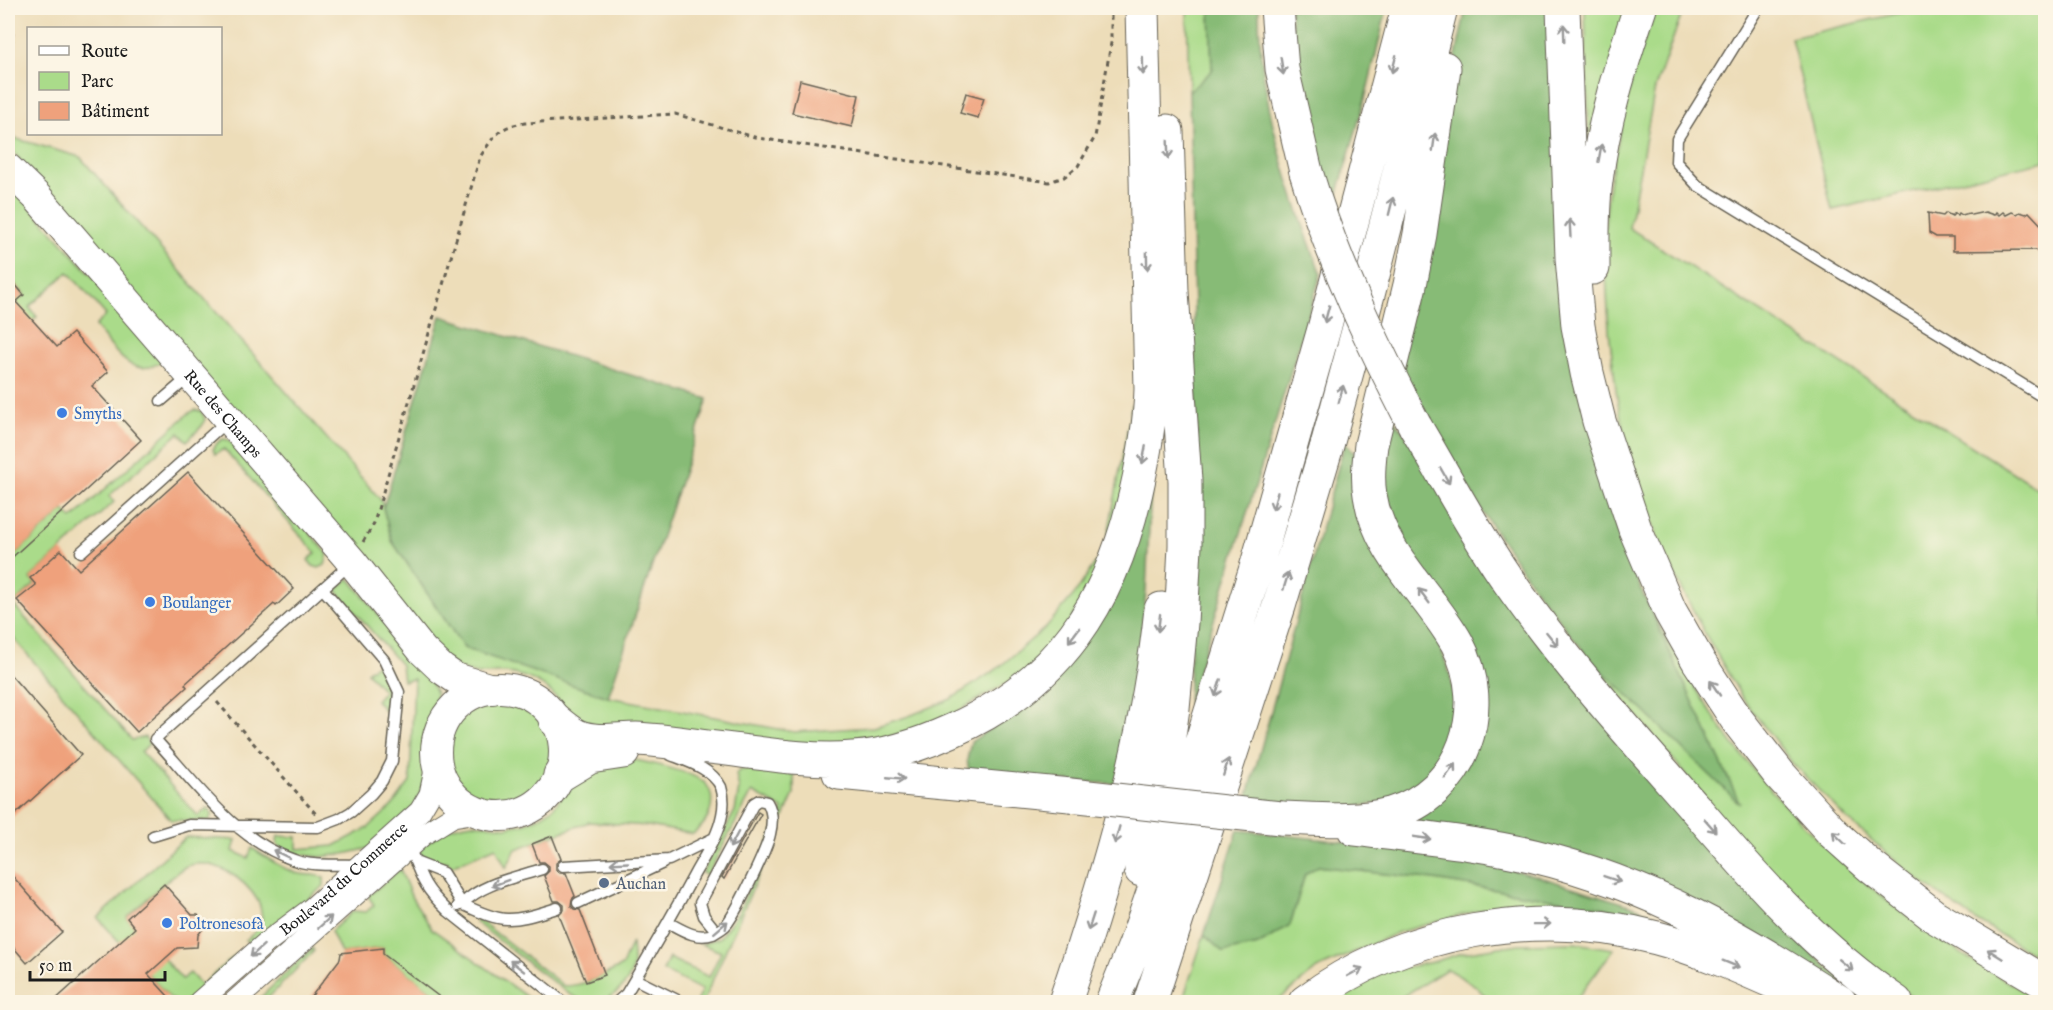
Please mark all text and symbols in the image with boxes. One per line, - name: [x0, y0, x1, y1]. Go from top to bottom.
- one-way arrow: [1558, 23, 1569, 43]
- legend: [27, 27, 222, 135]
- text: Route: [81, 41, 128, 64]
- one-way arrow: [1137, 55, 1149, 75]
- one-way arrow: [1277, 55, 1288, 75]
- one-way arrow: [1387, 55, 1399, 74]
- text: Parc: [81, 71, 114, 94]
- text: Bâtiment: [81, 101, 150, 124]
- one-way arrow: [1429, 133, 1440, 153]
- one-way arrow: [1162, 139, 1174, 159]
- one-way arrow: [1595, 143, 1606, 163]
- one-way arrow: [1385, 196, 1397, 215]
- one-way arrow: [1565, 218, 1576, 238]
- one-way arrow: [1142, 250, 1153, 270]
- one-way arrow: [1321, 304, 1333, 323]
- street label: Rue des Champs: [179, 367, 266, 463]
- one-way arrow: [1335, 385, 1347, 404]
- place label: Smyths: [74, 405, 122, 425]
- marker: Smyths: [55, 406, 69, 420]
- one-way arrow: [1138, 446, 1150, 465]
- one-way arrow: [1439, 467, 1451, 484]
- one-way arrow: [1269, 492, 1280, 511]
- one-way arrow: [1281, 572, 1292, 591]
- one-way arrow: [1418, 588, 1431, 604]
- place label: Boulanger: [162, 594, 231, 614]
- marker: Boulanger: [143, 595, 157, 609]
- one-way arrow: [1153, 613, 1164, 633]
- one-way arrow: [1067, 627, 1080, 643]
- one-way arrow: [1545, 631, 1558, 647]
- one-way arrow: [1212, 678, 1223, 697]
- one-way arrow: [1709, 680, 1721, 697]
- one-way arrow: [1221, 758, 1232, 777]
- one-way arrow: [1444, 764, 1456, 780]
- one-way arrow: [886, 773, 906, 784]
- one-way arrow: [1703, 817, 1716, 833]
- street label: Boulevard du Commerce: [276, 819, 413, 941]
- one-way arrow: [1111, 825, 1122, 844]
- one-way arrow: [728, 831, 740, 848]
- one-way arrow: [1831, 831, 1846, 845]
- one-way arrow: [1412, 832, 1432, 843]
- one-way arrow: [273, 848, 291, 860]
- one-way arrow: [610, 857, 629, 868]
- place label: Auchan: [615, 875, 666, 895]
- one-way arrow: [1602, 875, 1621, 886]
- marker: Auchan: [597, 876, 611, 890]
- one-way arrow: [491, 878, 510, 889]
- one-way arrow: [1085, 912, 1096, 931]
- place label: Poltronesofà: [179, 915, 264, 935]
- one-way arrow: [317, 915, 332, 929]
- marker: Poltronesofà: [160, 916, 174, 930]
- one-way arrow: [1532, 918, 1552, 930]
- one-way arrow: [713, 920, 729, 933]
- scale bar: [30, 944, 165, 982]
- one-way arrow: [250, 944, 265, 958]
- one-way arrow: [1987, 948, 2004, 960]
- text: 50 m: [39, 955, 72, 978]
- one-way arrow: [1838, 958, 1853, 972]
- one-way arrow: [1722, 959, 1740, 970]
- one-way arrow: [509, 960, 525, 973]
- one-way arrow: [1346, 966, 1364, 978]

